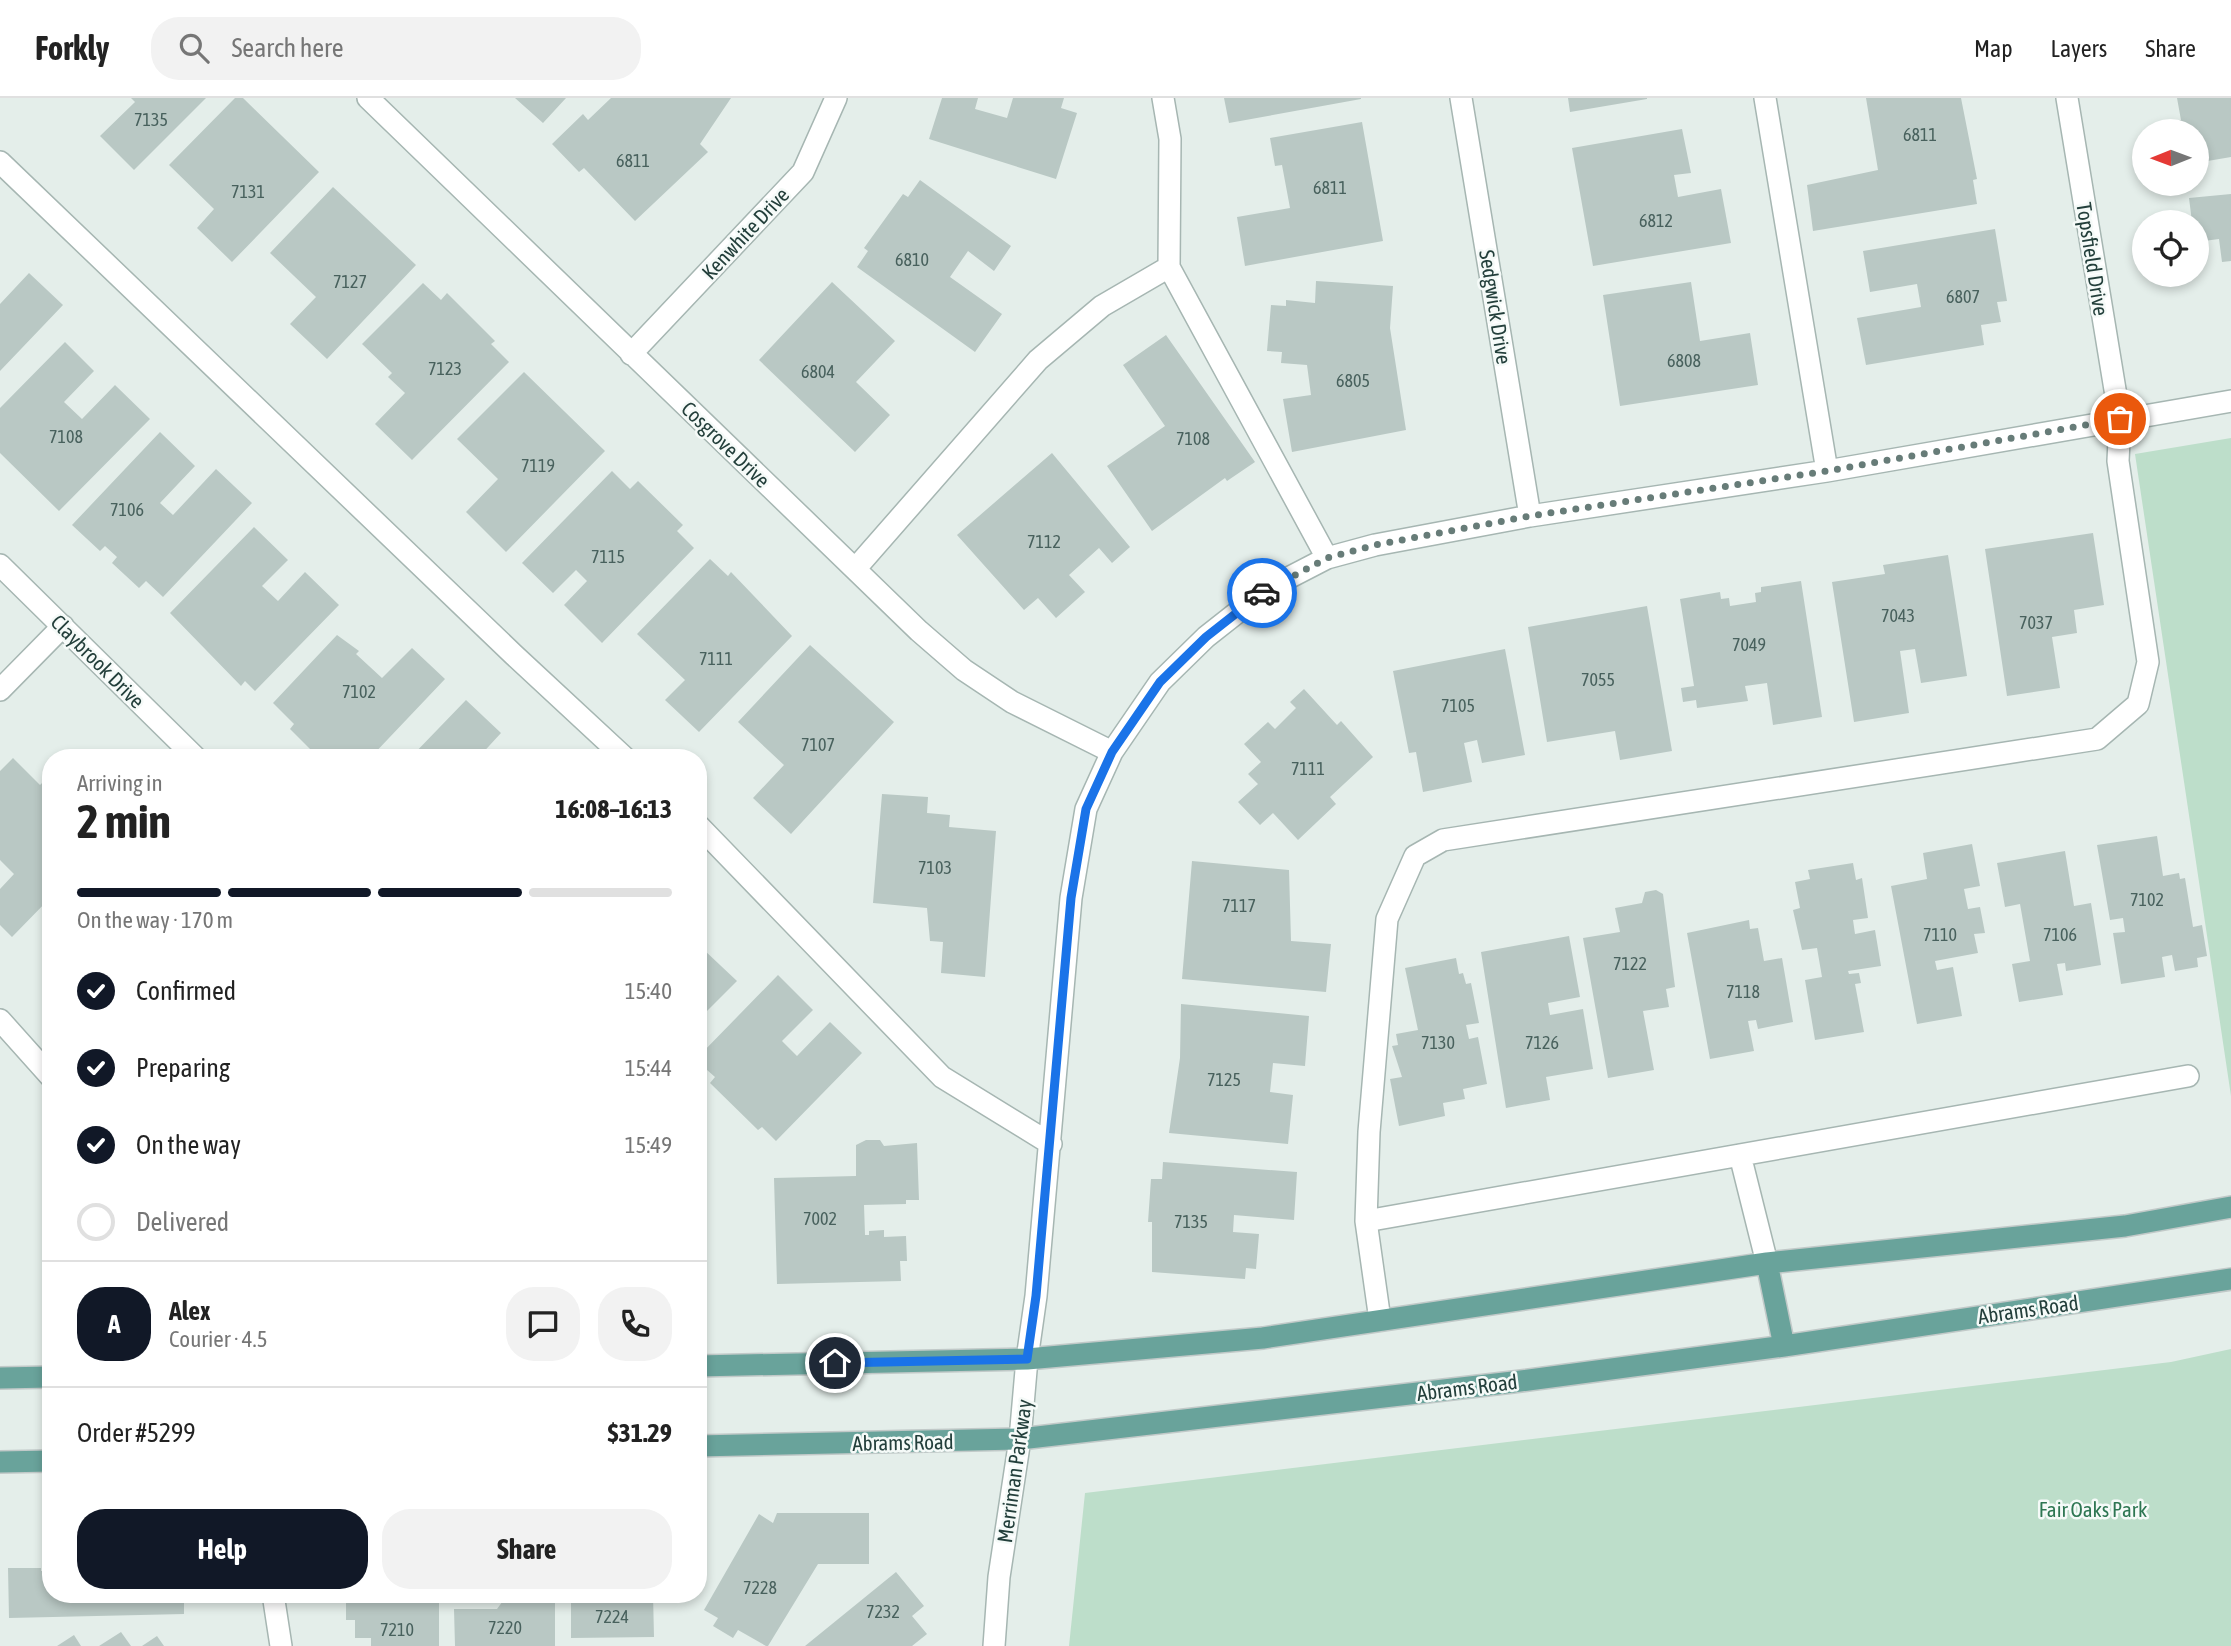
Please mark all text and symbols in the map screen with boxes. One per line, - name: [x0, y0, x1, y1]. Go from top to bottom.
- search box: [151, 17, 641, 80]
- text: Forkly: [35, 29, 109, 67]
- icon: search: [175, 29, 213, 67]
- text: Search here: [231, 33, 344, 63]
- text: Map: [1974, 35, 2013, 62]
- text: Layers: [2051, 35, 2107, 62]
- text: Share: [2145, 35, 2196, 62]
- house number: 7135: [134, 109, 168, 130]
- north arrow: [2132, 119, 2208, 196]
- map controls: [2132, 119, 2209, 287]
- house number: 6811: [1903, 124, 1937, 145]
- house number: 6811: [616, 150, 650, 171]
- house number: 6811: [1313, 177, 1347, 198]
- house number: 7131: [231, 181, 265, 202]
- street label: Kenwhite Drive: [697, 182, 793, 284]
- street label: Topsfield Drive: [2072, 201, 2114, 317]
- house number: 6812: [1639, 210, 1673, 231]
- button: locate: [2132, 210, 2209, 287]
- street label: Sedgwick Drive: [1475, 248, 1517, 366]
- house number: 6810: [895, 249, 929, 270]
- house number: 7127: [333, 271, 367, 292]
- house number: 6807: [1946, 286, 1980, 307]
- house number: 6808: [1667, 350, 1701, 371]
- house number: 7123: [428, 358, 462, 379]
- house number: 6804: [801, 361, 835, 382]
- house number: 6805: [1336, 370, 1370, 391]
- pin: [2090, 389, 2150, 449]
- street label: Cosgrove Drive: [677, 396, 775, 492]
- icon: bag: [2101, 400, 2139, 438]
- house number: 7108: [49, 426, 83, 447]
- house number: 7108: [1176, 428, 1210, 449]
- house number: 7119: [521, 455, 555, 476]
- house number: 7106: [110, 499, 144, 520]
- house number: 7112: [1027, 531, 1061, 552]
- house number: 7115: [591, 546, 625, 567]
- courier: [1227, 558, 1297, 628]
- icon: car: [1243, 574, 1281, 612]
- house number: 7043: [1881, 605, 1915, 626]
- street label: Claybrook Drive: [46, 609, 150, 713]
- house number: 7037: [2019, 612, 2053, 633]
- house number: 7049: [1732, 634, 1766, 655]
- house number: 7111: [699, 648, 733, 669]
- house number: 7055: [1581, 669, 1615, 690]
- house number: 7102: [342, 681, 376, 702]
- house number: 7105: [1441, 695, 1475, 716]
- house number: 7107: [801, 734, 835, 755]
- house number: 7111: [1291, 758, 1325, 779]
- text: Arriving in: [77, 770, 163, 796]
- text: 16:08–16:13: [555, 794, 672, 824]
- text: 2 min: [77, 795, 171, 848]
- house number: 7103: [918, 857, 952, 878]
- house number: 7102: [2130, 889, 2164, 910]
- house number: 7117: [1222, 895, 1256, 916]
- text: On the way · 170 m: [77, 907, 233, 933]
- house number: 7110: [1923, 924, 1957, 945]
- house number: 7106: [2043, 924, 2077, 945]
- house number: 7122: [1613, 953, 1647, 974]
- icon: check: [77, 972, 115, 1010]
- text: Confirmed: [136, 976, 236, 1006]
- text: 15:40: [625, 978, 672, 1004]
- house number: 7118: [1726, 981, 1760, 1002]
- house number: 7130: [1421, 1032, 1455, 1053]
- house number: 7126: [1525, 1032, 1559, 1053]
- icon: check: [77, 1049, 115, 1087]
- text: Preparing: [136, 1053, 230, 1083]
- text: 15:44: [625, 1055, 672, 1081]
- house number: 7125: [1207, 1069, 1241, 1090]
- icon: check: [77, 1126, 115, 1164]
- text: On the way: [136, 1130, 241, 1160]
- text: 15:49: [625, 1132, 672, 1158]
- text: Delivered: [136, 1207, 229, 1237]
- house number: 7002: [803, 1208, 837, 1229]
- house number: 7135: [1174, 1211, 1208, 1232]
- button: chat: [506, 1287, 580, 1361]
- button: phone: [598, 1287, 672, 1361]
- street label: Abrams Road: [1976, 1290, 2080, 1328]
- text: Alex: [169, 1296, 210, 1326]
- text: A: [108, 1309, 120, 1339]
- text: Courier · 4.5: [169, 1326, 268, 1352]
- pin: [805, 1333, 865, 1393]
- icon: home: [816, 1344, 854, 1382]
- street label: Abrams Road: [1415, 1369, 1519, 1405]
- street label: Merriman Parkway: [992, 1397, 1036, 1544]
- text: Order #5299: [77, 1418, 196, 1448]
- text: $31.29: [608, 1418, 672, 1448]
- street label: Abrams Road: [852, 1429, 954, 1455]
- park label: Fair Oaks Park: [2039, 1497, 2147, 1521]
- button: Help: [77, 1509, 368, 1589]
- button: Share: [382, 1509, 672, 1589]
- house number: 7228: [743, 1577, 777, 1598]
- house number: 7232: [866, 1601, 900, 1622]
- house number: 7224: [595, 1606, 629, 1627]
- house number: 7220: [488, 1617, 522, 1638]
- house number: 7210: [380, 1619, 414, 1640]

